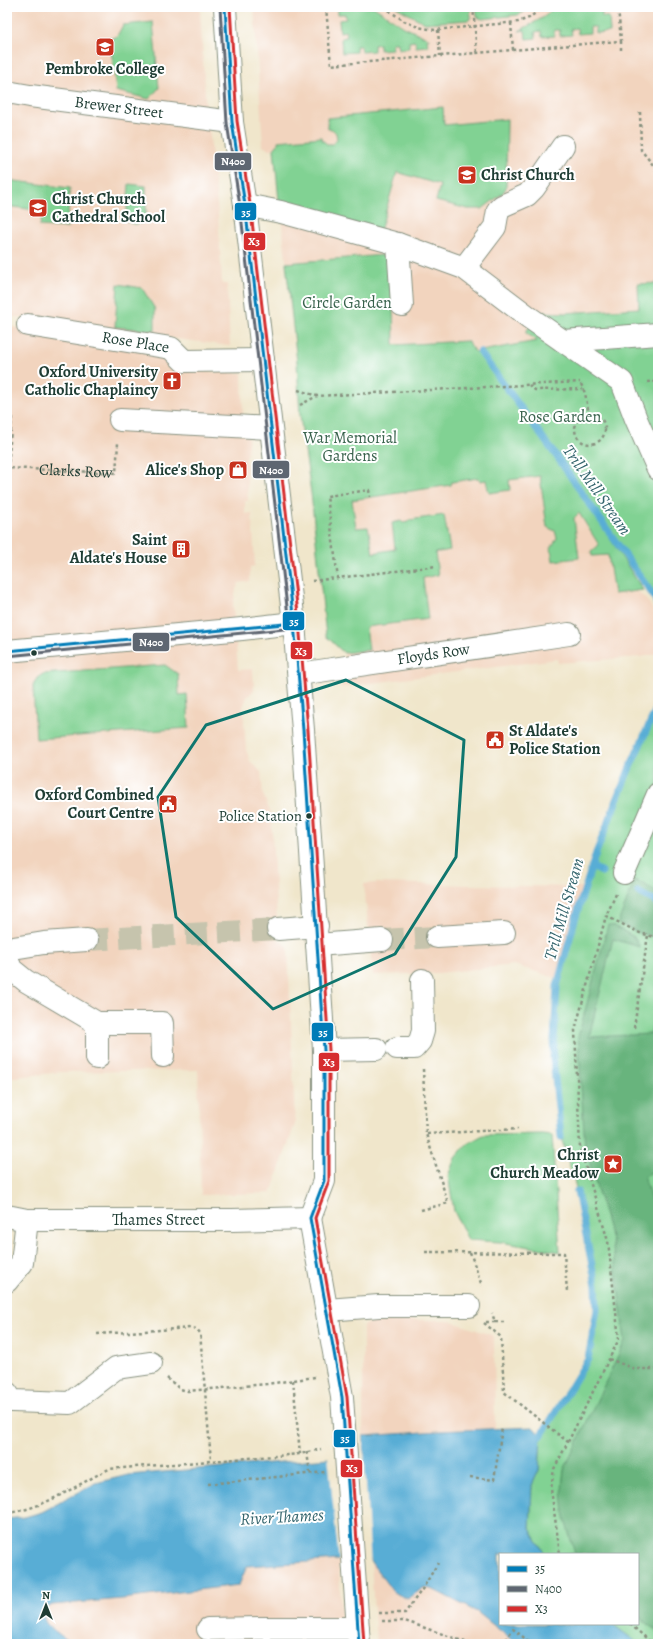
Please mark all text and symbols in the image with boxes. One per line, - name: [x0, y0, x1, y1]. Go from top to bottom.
- school or university icon: Pembroke College: [94, 36, 116, 58]
- place label: Pembroke College: [45, 58, 165, 80]
- street label: Brewer Street: [73, 91, 165, 124]
- line badge: N400: [214, 152, 252, 171]
- text: N400: [221, 154, 246, 169]
- school or university icon: Christ Church: [456, 164, 478, 186]
- place label: Christ Church: [481, 164, 575, 186]
- place label: Christ Church Cathedral School: [52, 188, 166, 228]
- school or university icon: Christ Church Cathedral School: [27, 197, 49, 219]
- line badge: 35: [234, 202, 257, 221]
- text: 35: [241, 205, 251, 220]
- line badge: X3: [243, 232, 266, 251]
- text: X3: [248, 234, 260, 249]
- park label: Circle Garden: [302, 292, 392, 314]
- street label: Rose Place: [100, 326, 171, 359]
- place label: Oxford University Catholic Chaplaincy: [25, 361, 159, 401]
- church icon: Oxford University Catholic Chaplaincy: [161, 370, 183, 392]
- park label: Rose Garden: [519, 406, 601, 428]
- park label: War Memorial Gardens: [302, 427, 397, 467]
- water label: Trill Mill Stream: [557, 440, 637, 540]
- street label: Clarks Row: [39, 458, 114, 484]
- place label: Alice's Shop: [145, 459, 224, 481]
- shop icon: Alice's Shop: [227, 459, 249, 481]
- line badge: N400: [252, 460, 290, 479]
- text: N400: [259, 463, 284, 478]
- place label: Saint Aldate's House: [69, 529, 168, 569]
- building icon: Saint Aldate's House: [170, 538, 192, 560]
- line badge: 35: [282, 611, 305, 631]
- text: 35: [289, 614, 299, 629]
- line badge: N400: [132, 632, 170, 652]
- text: N400: [139, 635, 164, 650]
- street label: Floyds Row: [396, 638, 472, 670]
- line badge: X3: [290, 641, 313, 660]
- text: X3: [295, 644, 307, 659]
- unlabelled marker: [29, 648, 39, 658]
- place label: St Aldate's Police Station: [509, 720, 601, 760]
- public building icon: St Aldate's Police Station: [484, 729, 506, 751]
- place label: Oxford Combined Court Centre: [35, 784, 154, 824]
- public building icon: Oxford Combined Court Centre: [157, 793, 179, 815]
- place label: Police Station: [218, 806, 302, 826]
- marker: Police Station: [304, 811, 314, 821]
- water label: Trill Mill Stream: [538, 855, 590, 963]
- line badge: 35: [311, 1022, 334, 1042]
- text: 35: [318, 1025, 328, 1040]
- line badge: X3: [318, 1052, 340, 1072]
- text: X3: [323, 1055, 335, 1070]
- place label: Christ Church Meadow: [490, 1144, 600, 1184]
- place icon: Christ Church Meadow: [602, 1153, 624, 1175]
- street label: Thames Street: [112, 1209, 205, 1231]
- line badge: 35: [333, 1429, 356, 1448]
- text: 35: [340, 1431, 350, 1446]
- line badge: X3: [340, 1459, 363, 1478]
- text: X3: [346, 1461, 358, 1476]
- water label: River Thames: [240, 1503, 325, 1531]
- legend: [499, 1553, 639, 1625]
- text: 35: [535, 1561, 545, 1577]
- text: N400: [535, 1581, 562, 1597]
- north arrow: [26, 1585, 66, 1625]
- text: N: [42, 1588, 50, 1603]
- text: X3: [535, 1601, 548, 1617]

